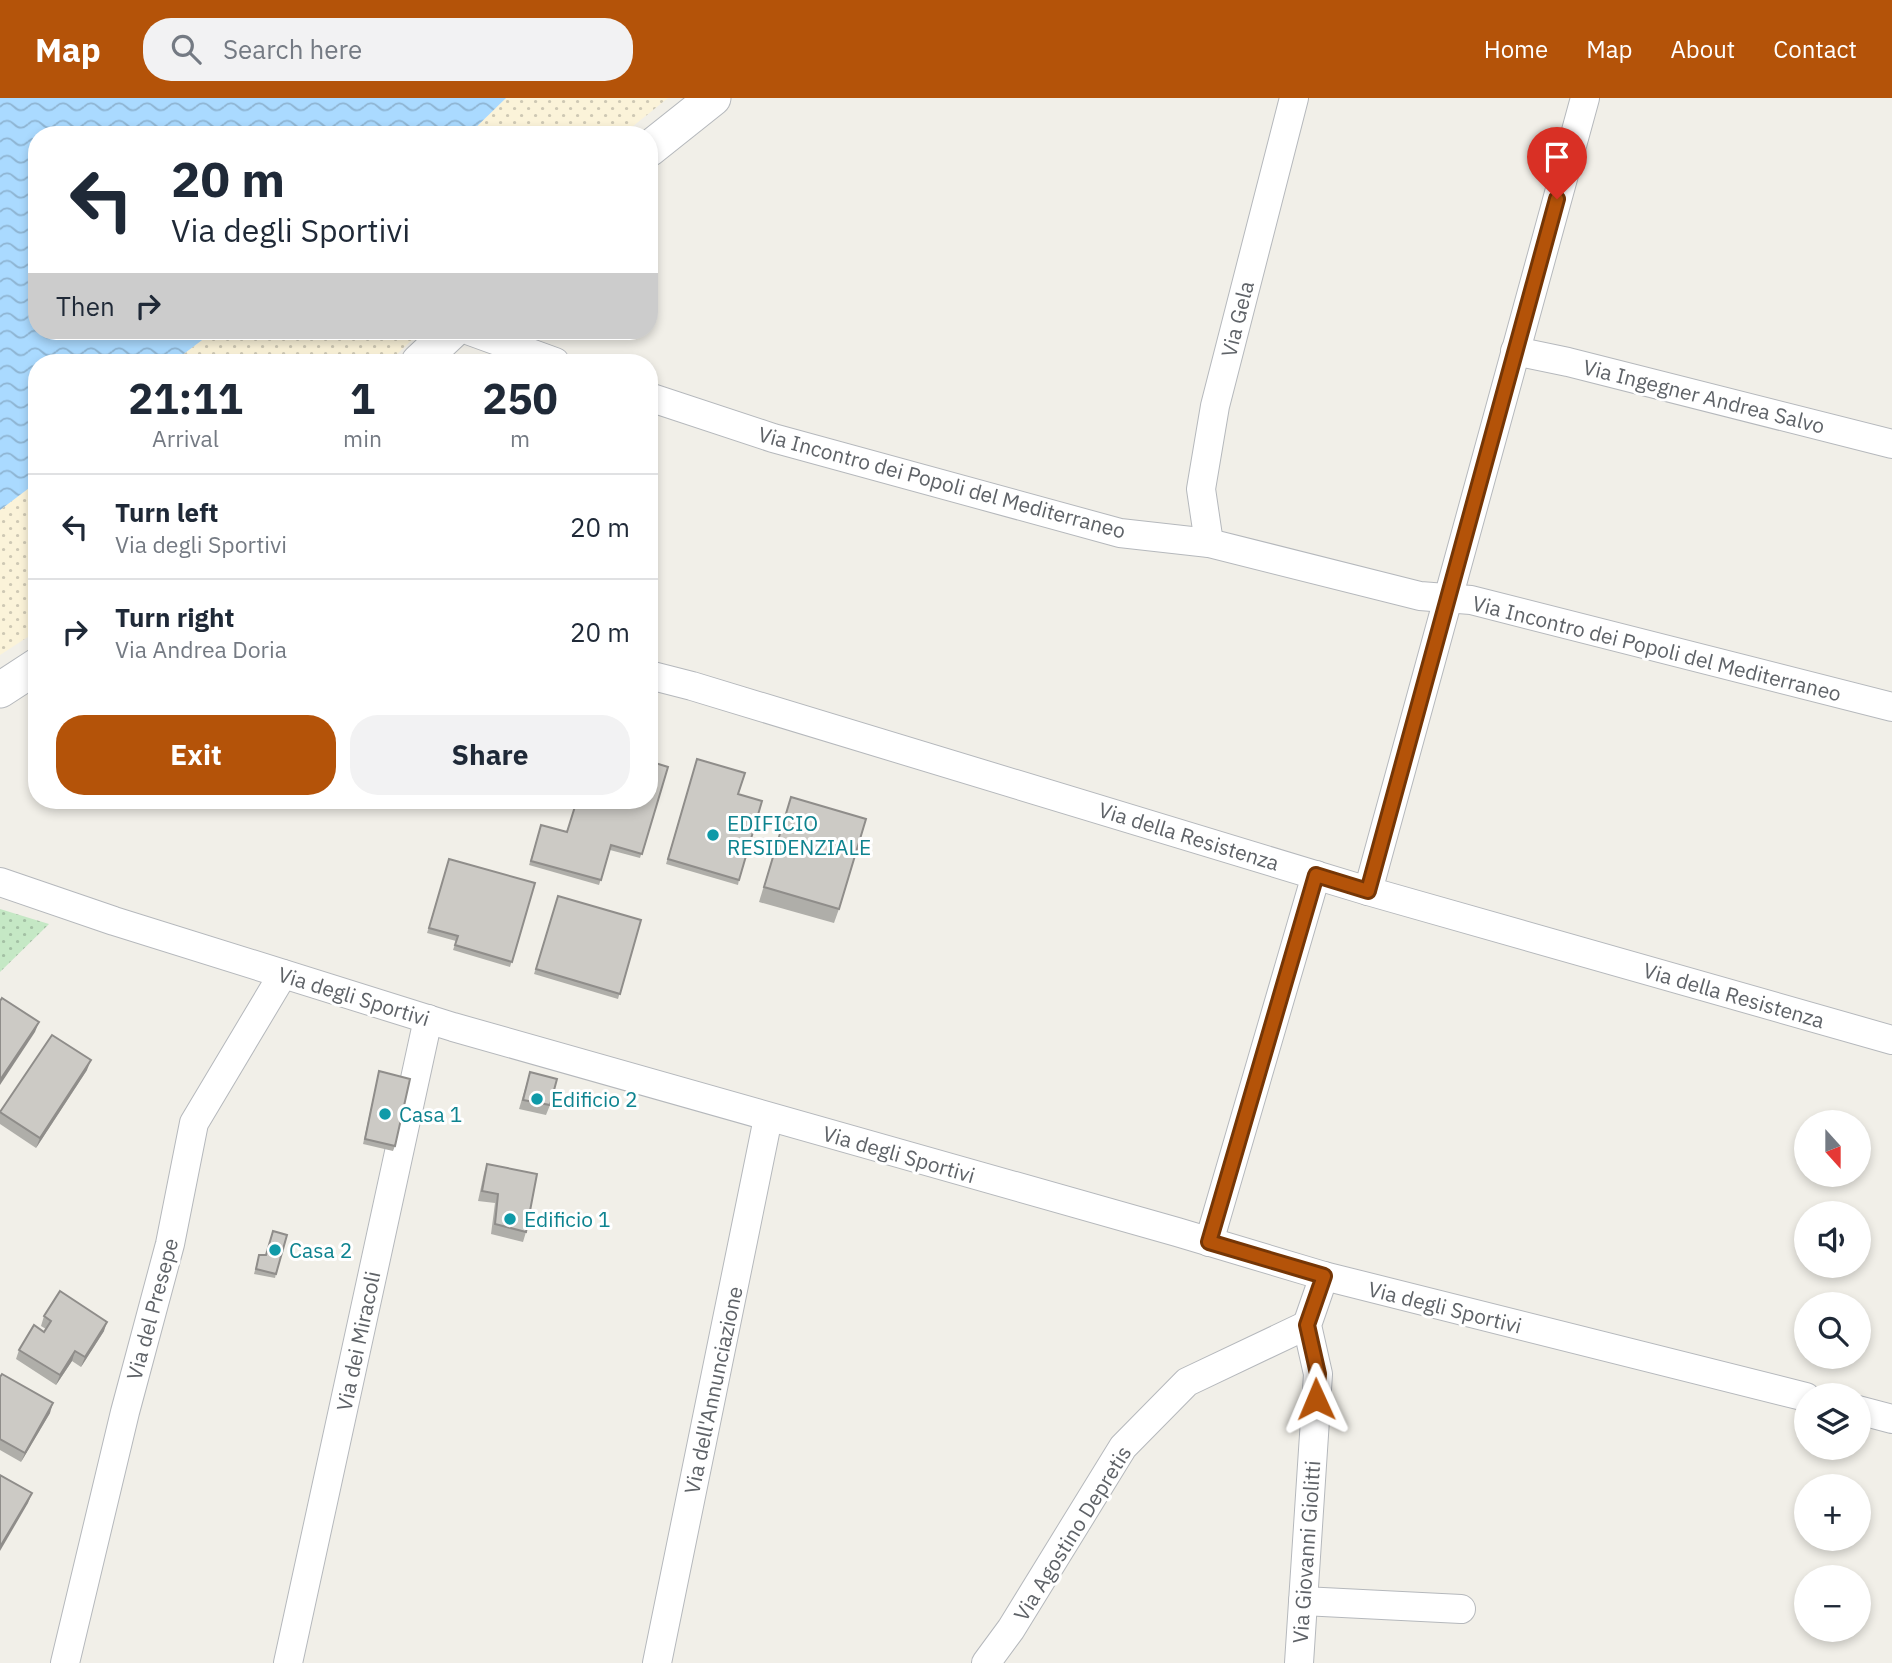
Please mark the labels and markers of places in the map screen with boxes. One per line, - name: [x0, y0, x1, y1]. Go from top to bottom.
- pin: [1527, 127, 1587, 199]
- place label: EDIFICIO RESIDENZIALE: [727, 809, 871, 861]
- marker: EDIFICIO RESIDENZIALE: [705, 827, 721, 843]
- place label: Edificio 2: [551, 1085, 638, 1113]
- marker: Edificio 2: [529, 1091, 545, 1107]
- place label: Casa 1: [399, 1100, 462, 1128]
- marker: Casa 1: [377, 1106, 393, 1122]
- place label: Edificio 1: [524, 1205, 611, 1233]
- marker: Edificio 1: [502, 1211, 518, 1227]
- place label: Casa 2: [289, 1236, 352, 1264]
- marker: Casa 2: [267, 1242, 283, 1258]

